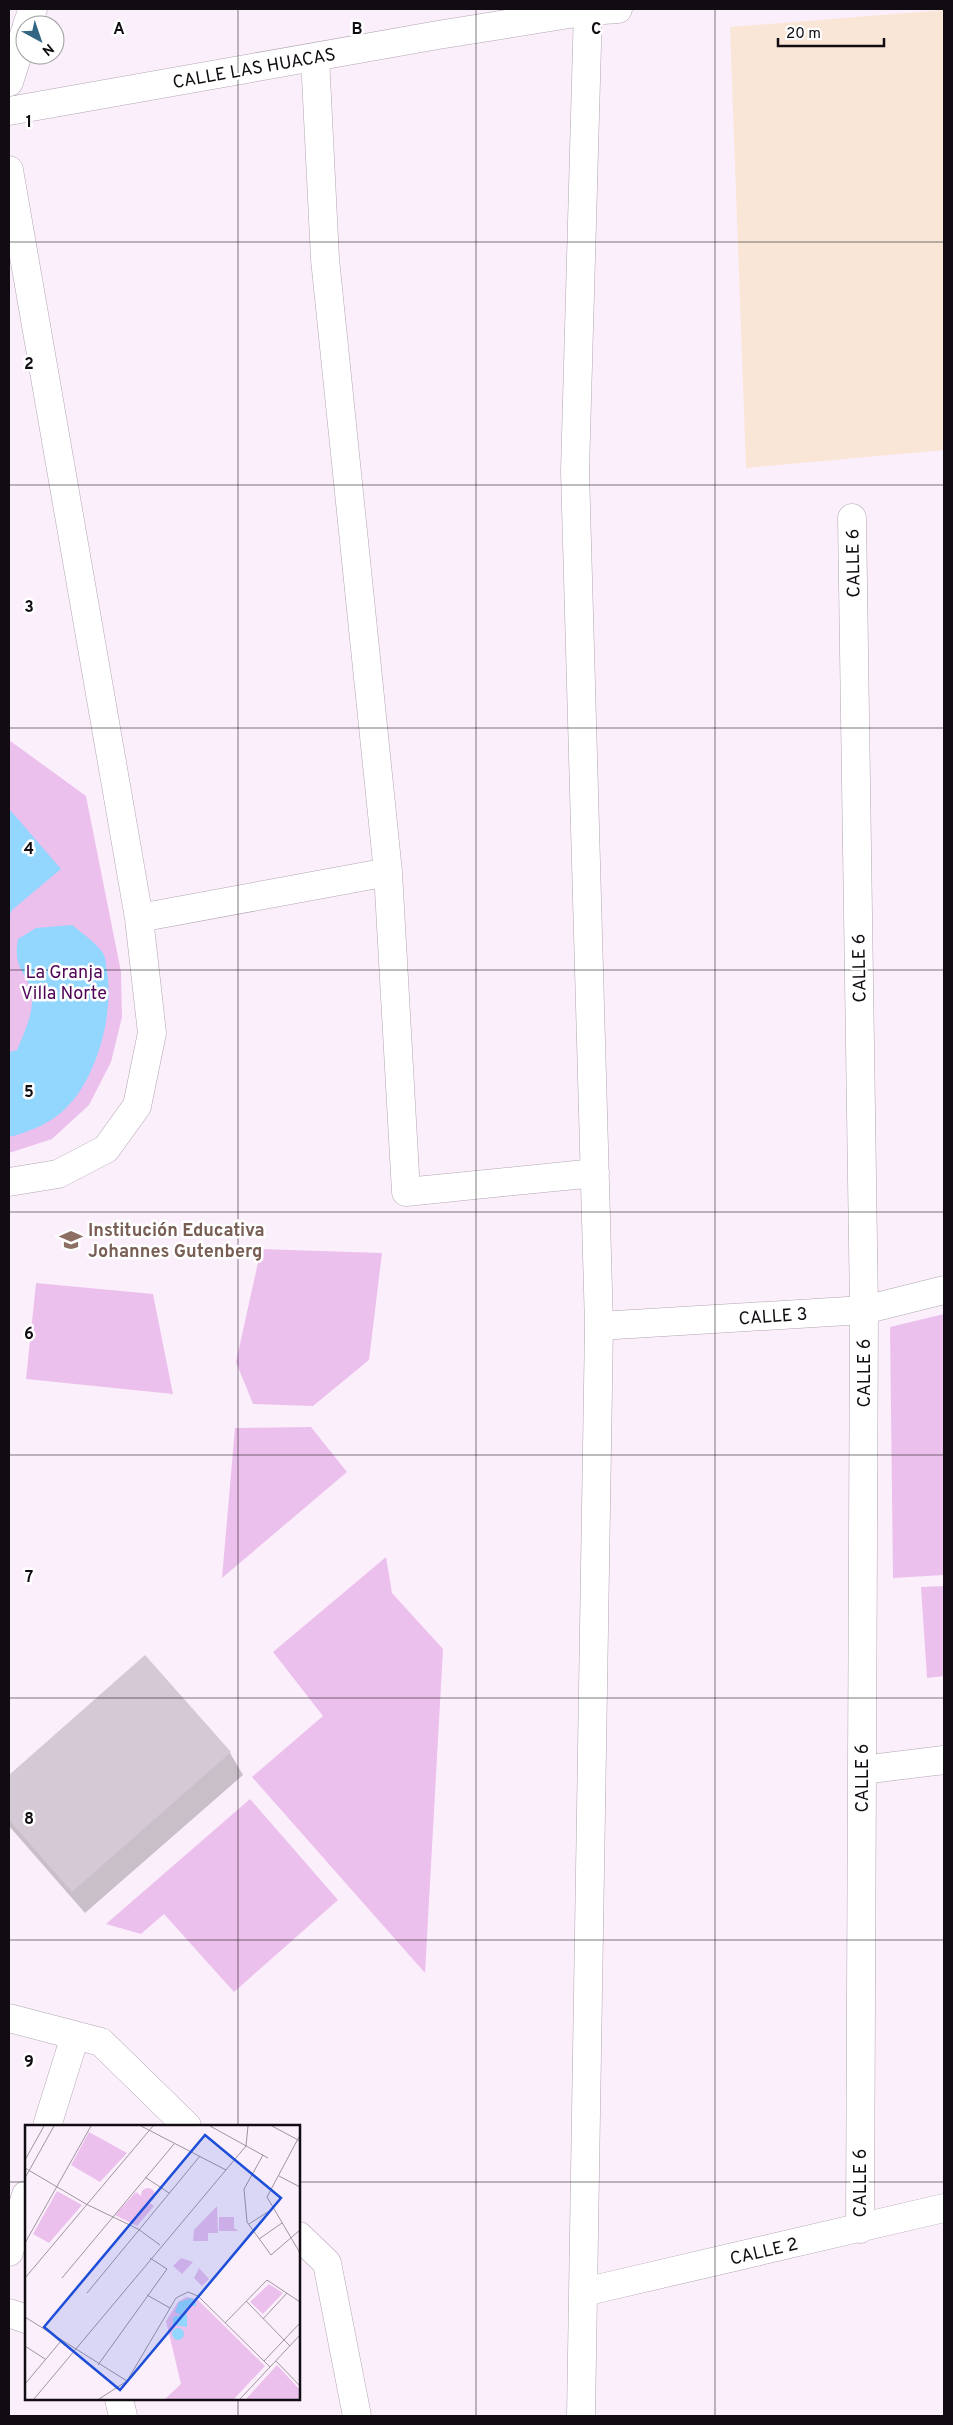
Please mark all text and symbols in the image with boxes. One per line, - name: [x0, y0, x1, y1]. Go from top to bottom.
- north arrow: [15, 15, 65, 65]
- scale bar: [778, 15, 884, 47]
- text: A: [113, 20, 125, 40]
- text: B: [351, 20, 363, 40]
- text: C: [591, 20, 601, 40]
- text: 20 m: [786, 25, 821, 44]
- text: N: [38, 39, 57, 59]
- street label: CALLE LAS HUACAS: [171, 44, 338, 95]
- text: 1: [26, 113, 32, 133]
- text: 2: [24, 355, 34, 375]
- street label: CALLE 6: [842, 528, 867, 598]
- text: 3: [24, 598, 34, 618]
- text: 4: [24, 840, 34, 860]
- street label: CALLE 6: [848, 933, 873, 1003]
- park label: La Granja Villa Norte: [21, 962, 107, 1006]
- text: 5: [24, 1083, 34, 1103]
- place label: Institución Educativa Johannes Gutenberg: [88, 1220, 265, 1264]
- school or university icon: Institución Educativa Johannes Gutenberg: [58, 1227, 84, 1253]
- street label: CALLE 3: [738, 1304, 808, 1331]
- text: 6: [24, 1325, 34, 1345]
- street label: CALLE 6: [854, 1338, 877, 1408]
- text: 7: [25, 1568, 33, 1588]
- street label: CALLE 6: [852, 1743, 875, 1813]
- text: 8: [24, 1810, 34, 1830]
- text: 9: [24, 2053, 34, 2073]
- inset map: [25, 2125, 300, 2400]
- street label: CALLE 6: [850, 2148, 873, 2218]
- street label: CALLE 2: [728, 2233, 801, 2271]

